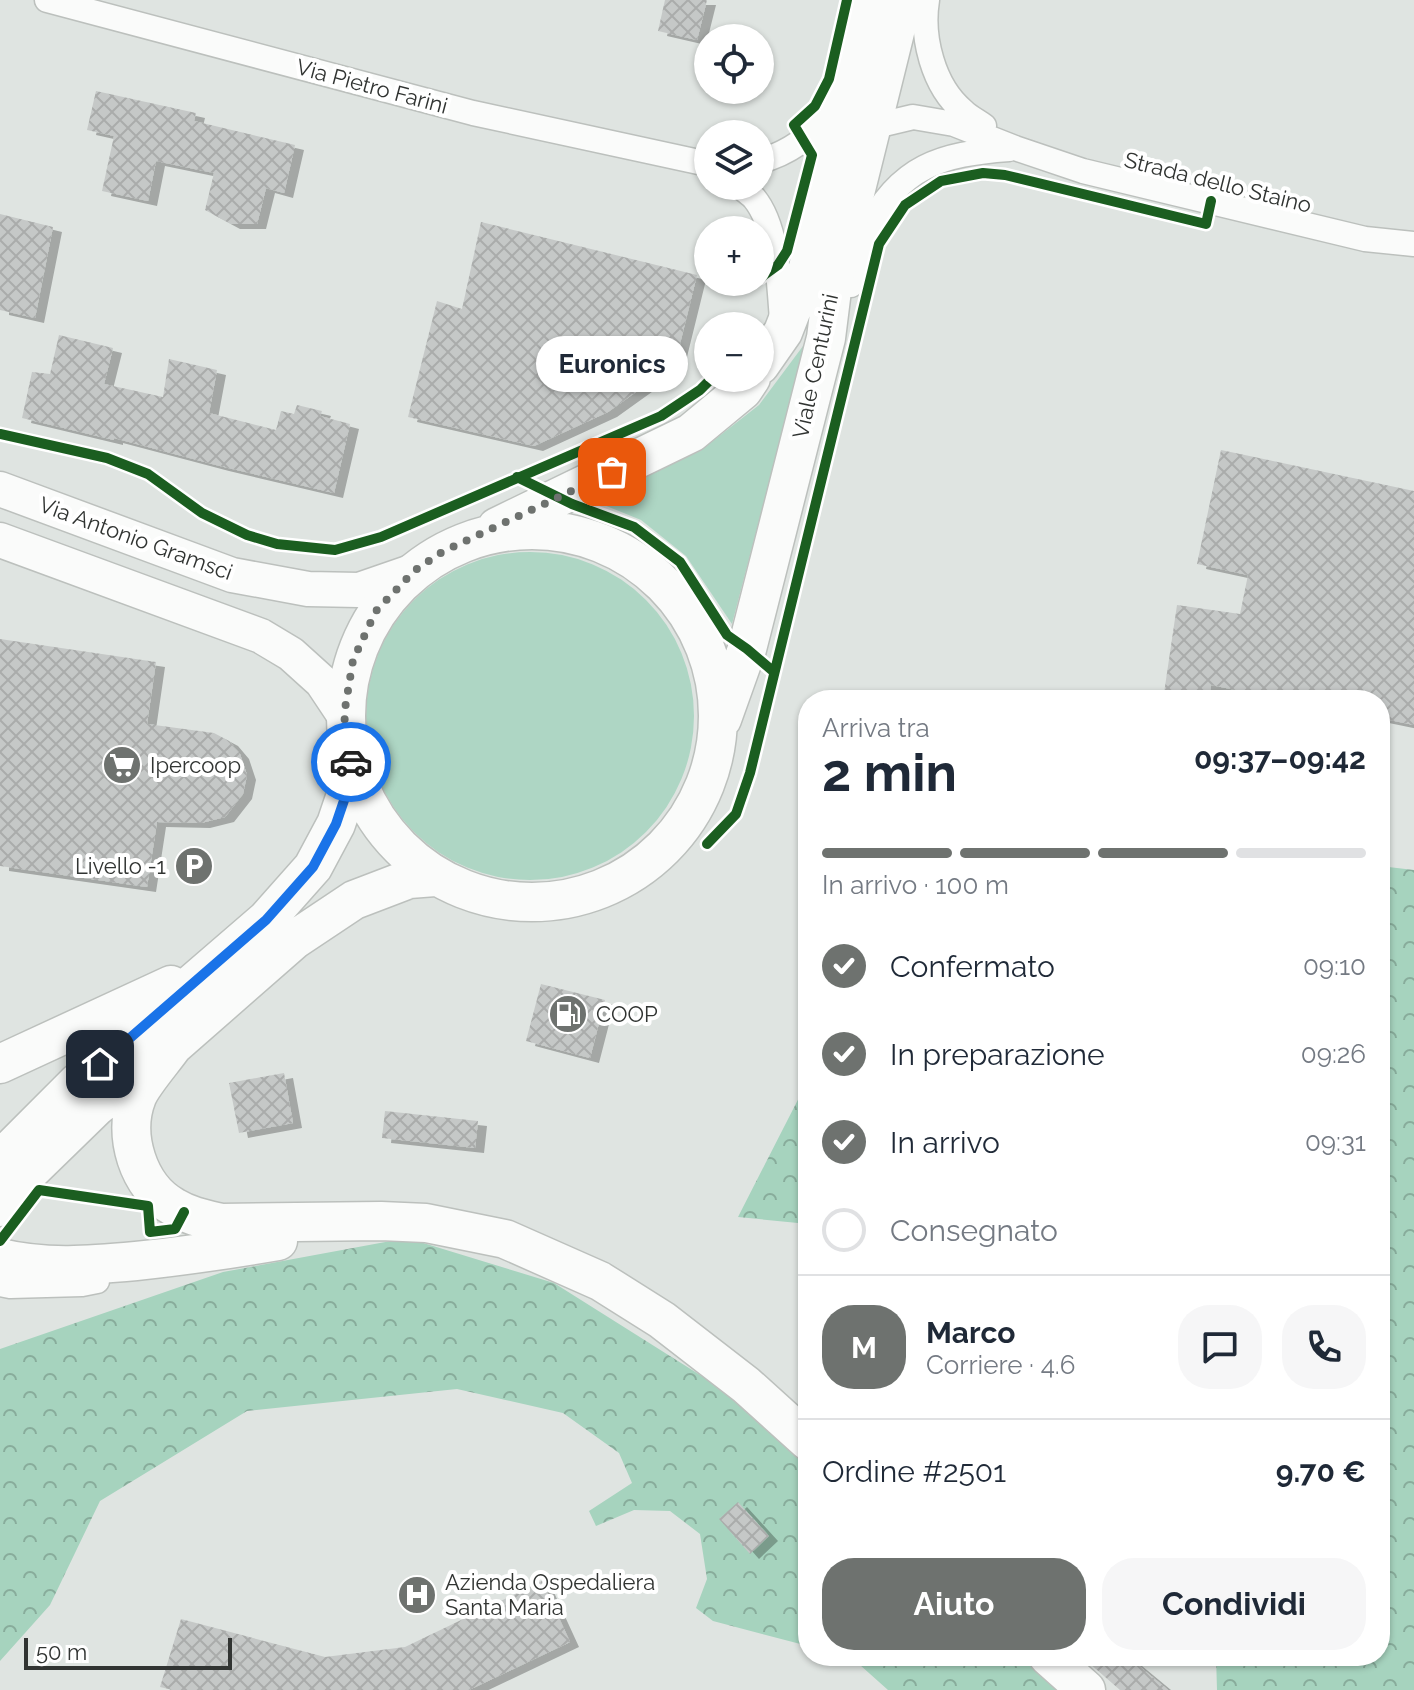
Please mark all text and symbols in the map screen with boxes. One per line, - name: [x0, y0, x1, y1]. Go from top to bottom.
- map controls: [694, 24, 774, 392]
- button: locate: [694, 24, 774, 104]
- street label: Via Pietro Farini: [293, 53, 451, 119]
- button: layers: [694, 120, 774, 200]
- street label: Strada dello Staino: [1122, 146, 1314, 218]
- button: +: [694, 216, 774, 296]
- street label: Viale Centurini: [787, 291, 843, 441]
- button: −: [694, 312, 774, 392]
- callout: Euronics: [536, 336, 688, 392]
- text: Euronics: [558, 349, 666, 379]
- pin: [578, 438, 646, 506]
- icon: bag: [590, 450, 634, 494]
- street label: Via Antonio Gramsci: [36, 491, 236, 585]
- text: Arriva tra: [822, 713, 930, 743]
- courier: [311, 722, 391, 802]
- icon: car: [329, 740, 373, 784]
- text: 09:37–09:42: [1194, 741, 1366, 776]
- text: 2 min: [822, 742, 957, 803]
- supermarket icon: Ipercoop: [101, 744, 143, 786]
- place label: Ipercoop: [150, 752, 241, 778]
- parking icon: Livello -1: [173, 845, 215, 887]
- place label: Livello -1: [75, 853, 166, 879]
- text: In arrivo · 100 m: [822, 870, 1009, 900]
- icon: check: [822, 944, 866, 988]
- text: Confermato: [890, 949, 1055, 984]
- text: 09:10: [1303, 951, 1366, 981]
- fuel station icon: COOP: [547, 993, 589, 1035]
- place label: COOP: [596, 1001, 658, 1027]
- pin: [66, 1030, 134, 1098]
- icon: check: [822, 1032, 866, 1076]
- text: In preparazione: [890, 1037, 1105, 1072]
- text: 09:26: [1301, 1039, 1366, 1069]
- icon: home: [78, 1042, 122, 1086]
- icon: check: [822, 1120, 866, 1164]
- text: In arrivo: [890, 1125, 1000, 1160]
- text: 09:31: [1305, 1127, 1366, 1157]
- text: Consegnato: [890, 1213, 1058, 1248]
- button: chat: [1178, 1305, 1262, 1389]
- button: phone: [1282, 1305, 1366, 1389]
- text: Marco: [926, 1315, 1015, 1350]
- text: M: [851, 1330, 877, 1365]
- text: Corriere · 4.6: [926, 1350, 1075, 1380]
- text: Ordine #2501: [822, 1454, 1006, 1489]
- text: 9.70 €: [1276, 1454, 1366, 1489]
- button: Aiuto: [822, 1558, 1086, 1650]
- button: Condividi: [1102, 1558, 1366, 1650]
- place label: Azienda Ospedaliera Santa Maria: [445, 1569, 655, 1620]
- hospital icon: Azienda Ospedaliera Santa Maria: [396, 1574, 438, 1616]
- scale bar: [24, 1634, 232, 1670]
- text: 50 m: [36, 1639, 87, 1665]

